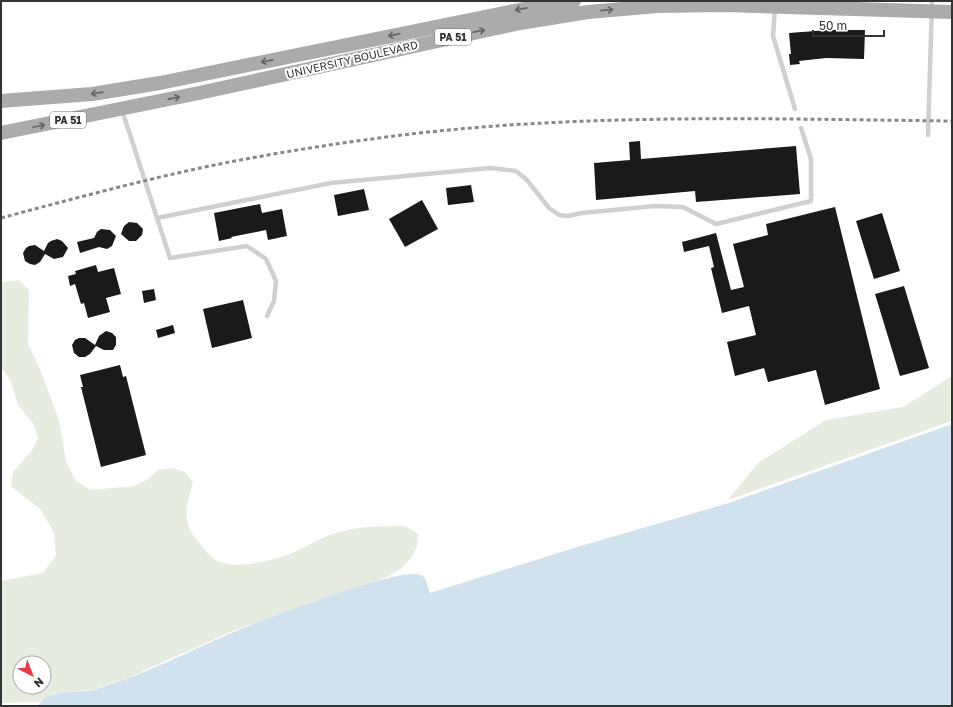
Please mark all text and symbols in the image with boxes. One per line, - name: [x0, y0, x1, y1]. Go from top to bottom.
- one-way arrow: [515, 6, 528, 14]
- one-way arrow: [600, 6, 613, 14]
- scale bar: [813, 12, 884, 38]
- text: 50 m: [819, 18, 847, 33]
- one-way arrow: [472, 27, 485, 35]
- road number: PA 51: [435, 29, 471, 45]
- one-way arrow: [388, 32, 401, 40]
- street label: UNIVERSITY BOULEVARD: [285, 37, 419, 80]
- one-way arrow: [260, 58, 273, 66]
- one-way arrow: [91, 89, 104, 97]
- one-way arrow: [167, 93, 180, 101]
- road number: PA 51: [50, 112, 86, 128]
- one-way arrow: [32, 121, 45, 129]
- north arrow: [12, 655, 52, 695]
- text: N: [32, 675, 46, 690]

